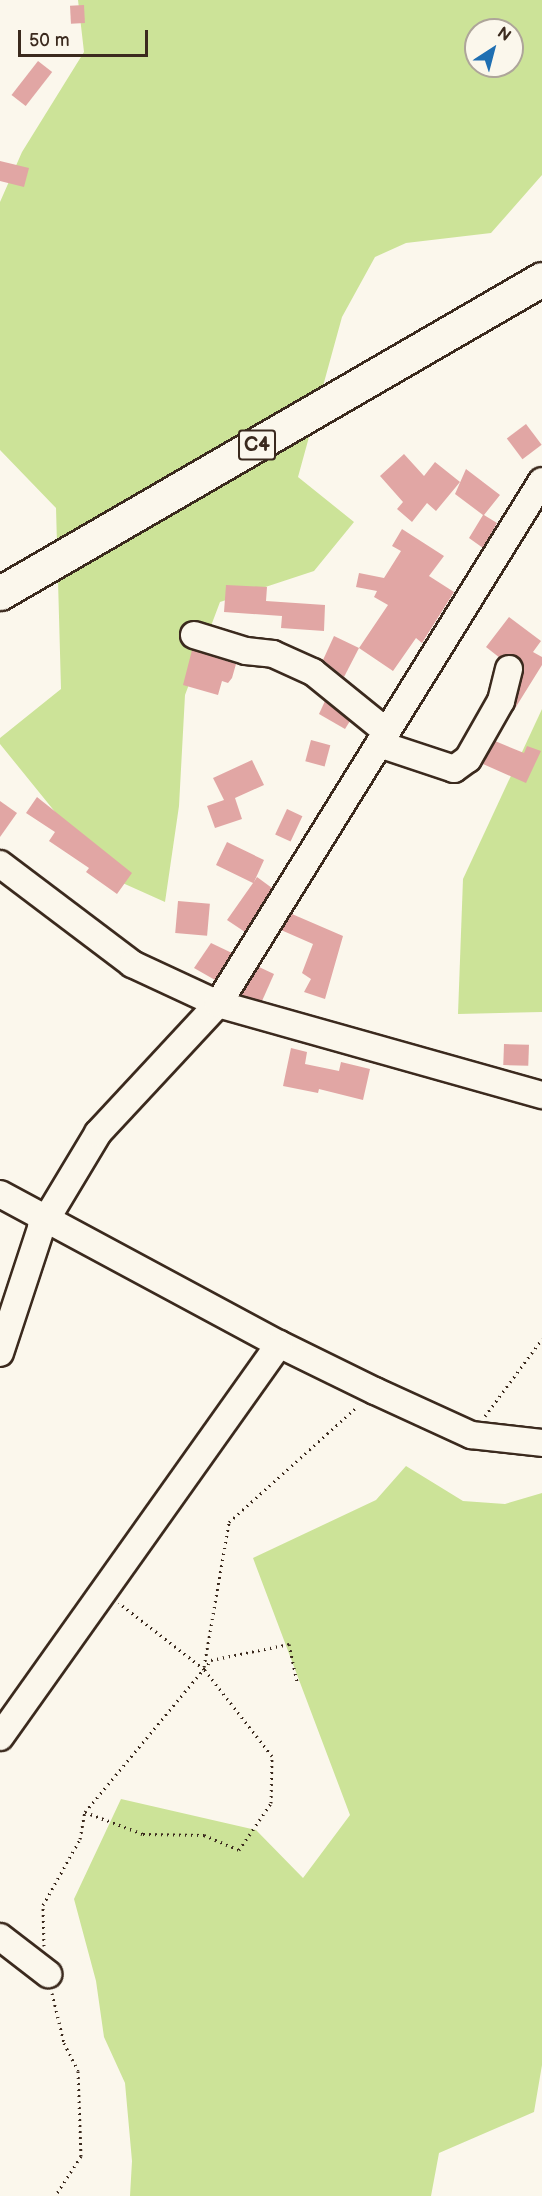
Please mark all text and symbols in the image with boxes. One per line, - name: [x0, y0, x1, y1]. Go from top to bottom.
- scale bar: [21, 18, 152, 56]
- north arrow: [464, 18, 524, 78]
- text: N: [493, 23, 514, 46]
- text: 50 m: [29, 30, 70, 51]
- road number: C4: [238, 428, 276, 462]

